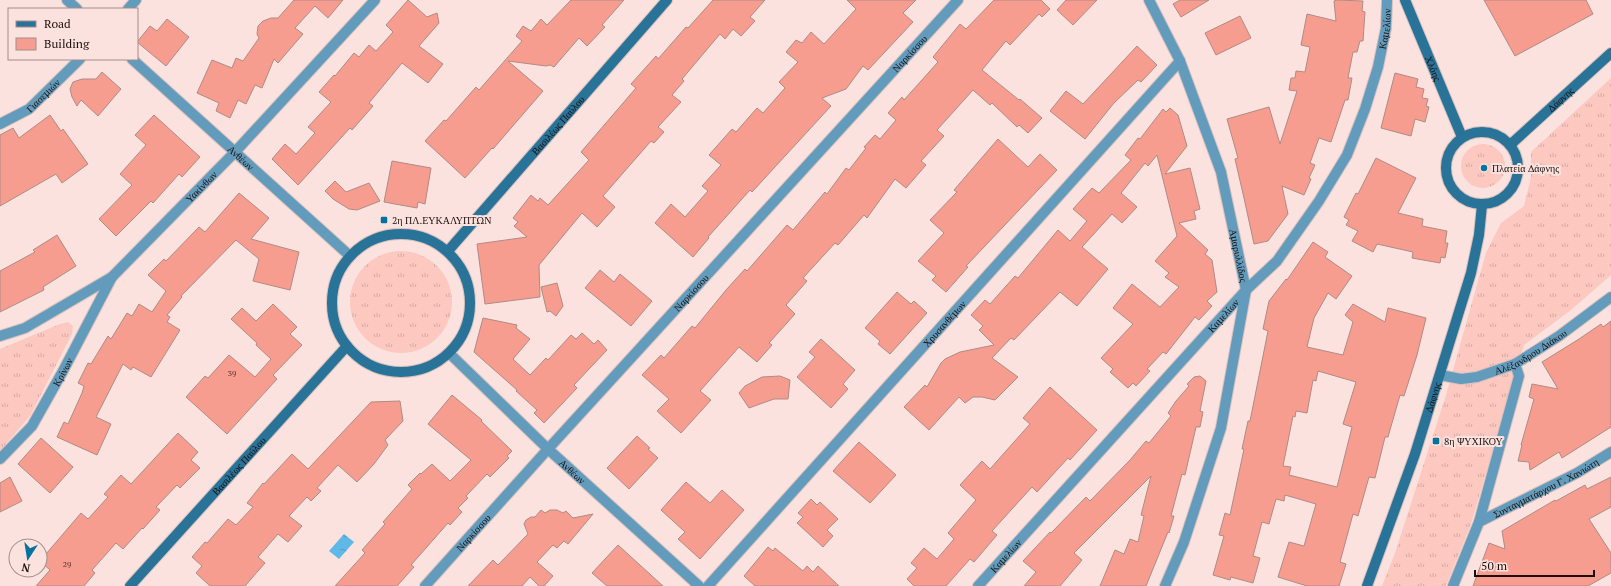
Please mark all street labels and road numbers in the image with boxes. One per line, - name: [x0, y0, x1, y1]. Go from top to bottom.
- street label: Καμελίων: [1375, 8, 1393, 50]
- street label: Ναρκίσσου: [889, 32, 930, 75]
- street label: Χλόης: [1422, 54, 1444, 83]
- street label: Γιασεμιών: [23, 76, 63, 115]
- street label: Δάφνης: [1544, 84, 1576, 115]
- street label: Βασιλέως Παύλου: [528, 93, 587, 157]
- street label: Ανθέων: [225, 142, 257, 173]
- street label: Υακίνθων: [182, 168, 220, 205]
- street label: Αμαρυλλίδος: [1227, 227, 1251, 283]
- street label: Ναρκίσσου: [671, 271, 711, 314]
- street label: Καμελίων: [1204, 296, 1242, 335]
- street label: Χρυσανθέμων: [920, 297, 969, 349]
- street label: Αλέξανδρου Διάκου: [1493, 326, 1569, 377]
- street label: Κρίνων: [49, 355, 76, 388]
- street label: Δάφνης: [1422, 380, 1443, 414]
- street label: Βασιλέως Παύλου: [209, 434, 268, 498]
- street label: Συνταγματάρχου Γ. Χανιώτη: [1491, 455, 1601, 520]
- street label: Ανθέων: [557, 456, 589, 487]
- street label: Ναρκίσσου: [453, 511, 493, 554]
- street label: Καμελίων: [987, 536, 1024, 575]

